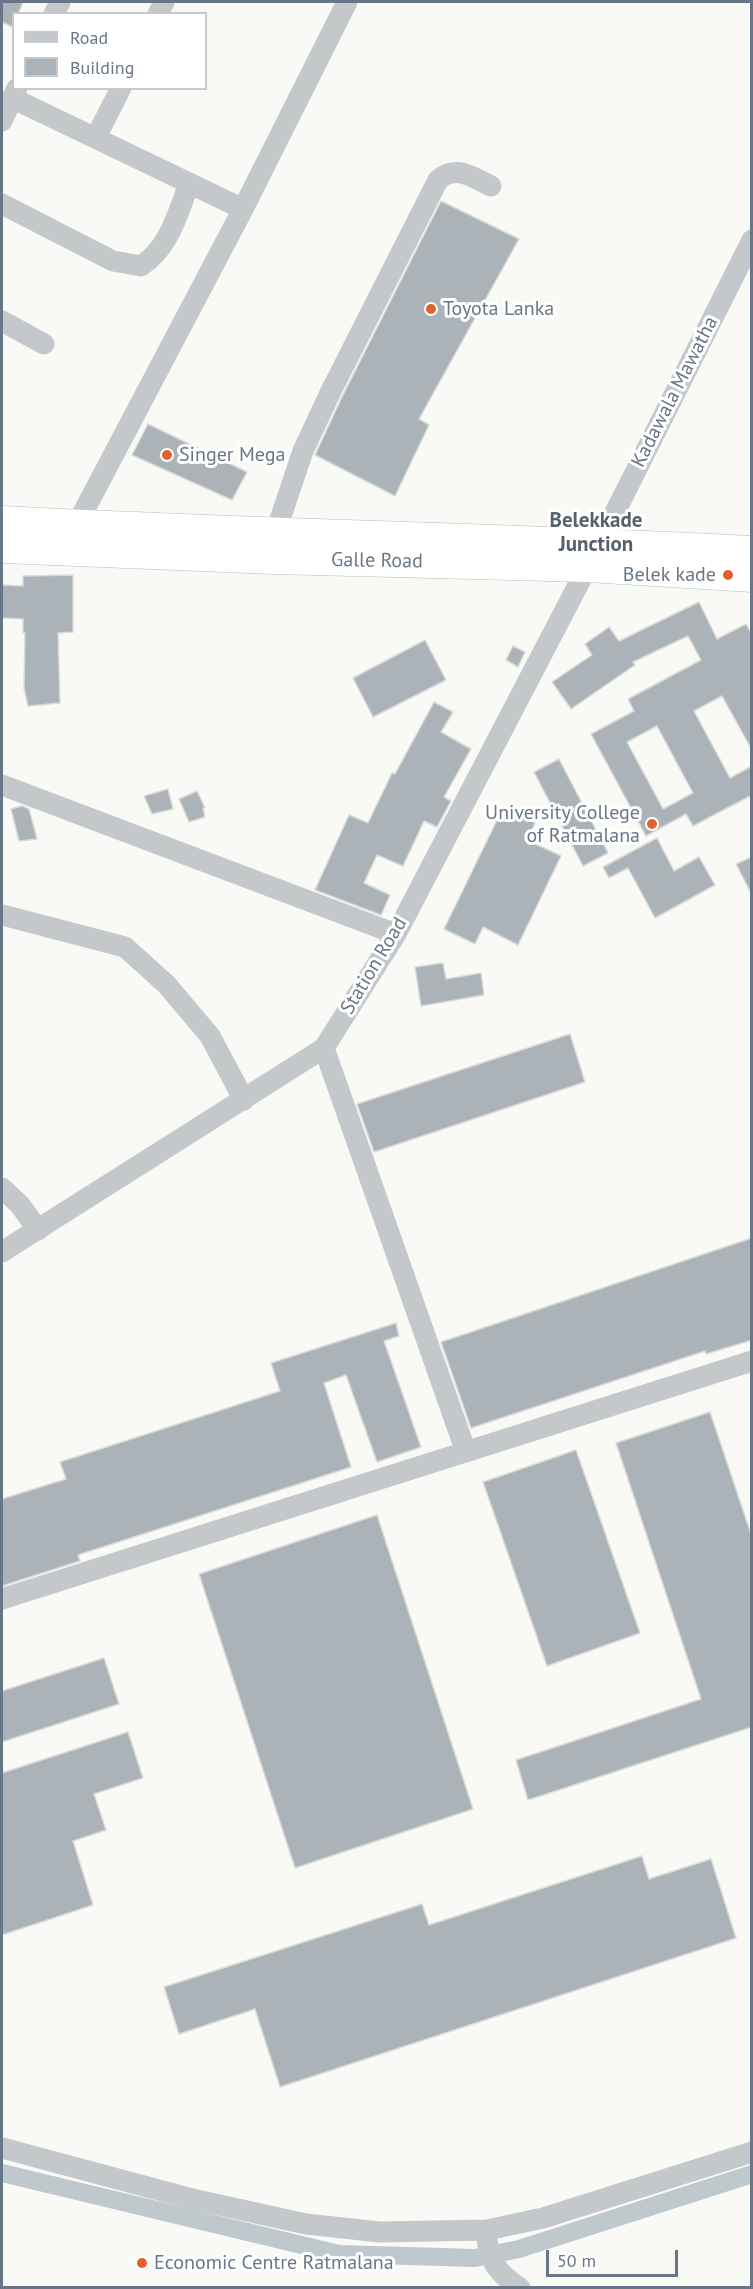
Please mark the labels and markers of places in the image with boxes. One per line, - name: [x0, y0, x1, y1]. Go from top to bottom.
- place label: Toyota Lanka: [443, 297, 554, 321]
- marker: Toyota Lanka: [424, 302, 438, 316]
- place label: Singer Mega: [179, 443, 285, 467]
- marker: Singer Mega: [160, 448, 174, 462]
- place label: Belek kade: [623, 563, 716, 587]
- marker: Belek kade: [721, 568, 735, 582]
- place label: University College of Ratmalana: [485, 801, 640, 848]
- marker: University College of Ratmalana: [645, 817, 659, 831]
- place label: Economic Centre Ratmalana: [154, 2251, 394, 2275]
- marker: Economic Centre Ratmalana: [135, 2256, 149, 2270]

